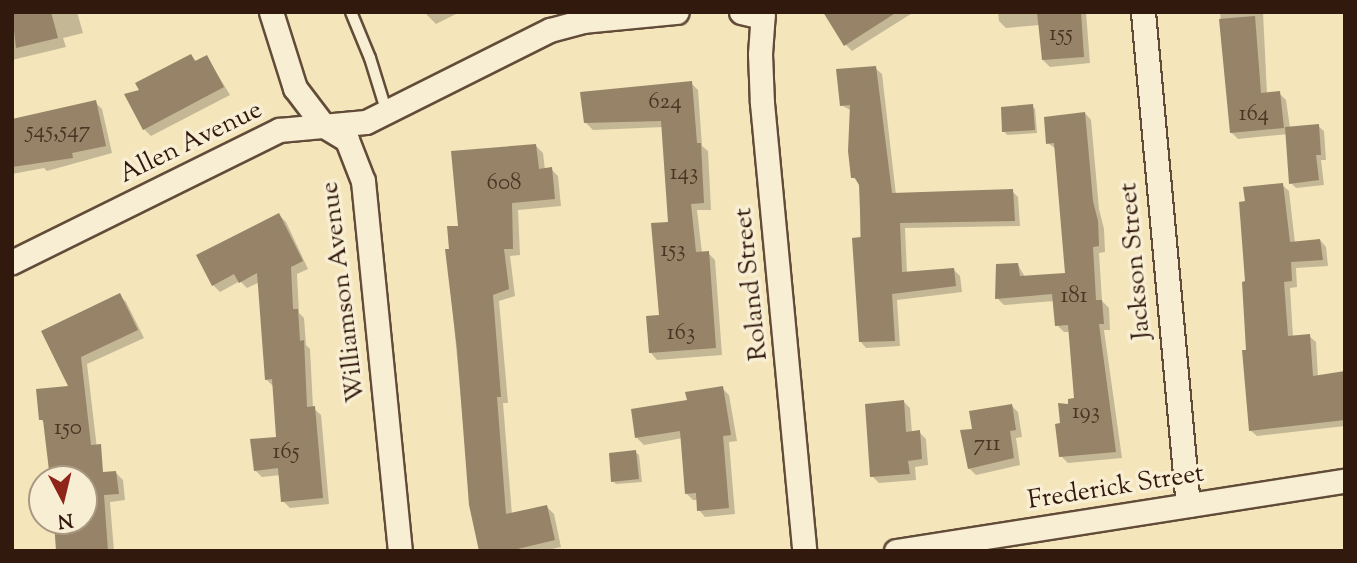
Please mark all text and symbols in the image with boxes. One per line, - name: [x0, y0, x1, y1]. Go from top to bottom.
- house number: 155: [1049, 21, 1073, 49]
- house number: 624: [648, 89, 682, 117]
- street label: Allen Avenue: [114, 95, 268, 191]
- house number: 164: [1239, 101, 1269, 129]
- house number: 545,547: [26, 118, 90, 146]
- house number: 143: [670, 160, 698, 188]
- house number: 608: [486, 170, 522, 198]
- street label: Williamson Avenue: [315, 180, 373, 404]
- street label: Jackson Street: [1114, 181, 1158, 341]
- street label: Roland Street: [728, 206, 776, 362]
- house number: 153: [661, 237, 685, 265]
- house number: 181: [1060, 283, 1088, 311]
- house number: 163: [667, 320, 695, 348]
- house number: 193: [1072, 399, 1100, 427]
- house number: 150: [54, 415, 82, 443]
- house number: 711: [973, 431, 1001, 459]
- house number: 165: [272, 439, 300, 467]
- street label: Frederick Street: [1026, 459, 1206, 517]
- north arrow: [28, 465, 98, 535]
- text: N: [56, 505, 75, 534]

